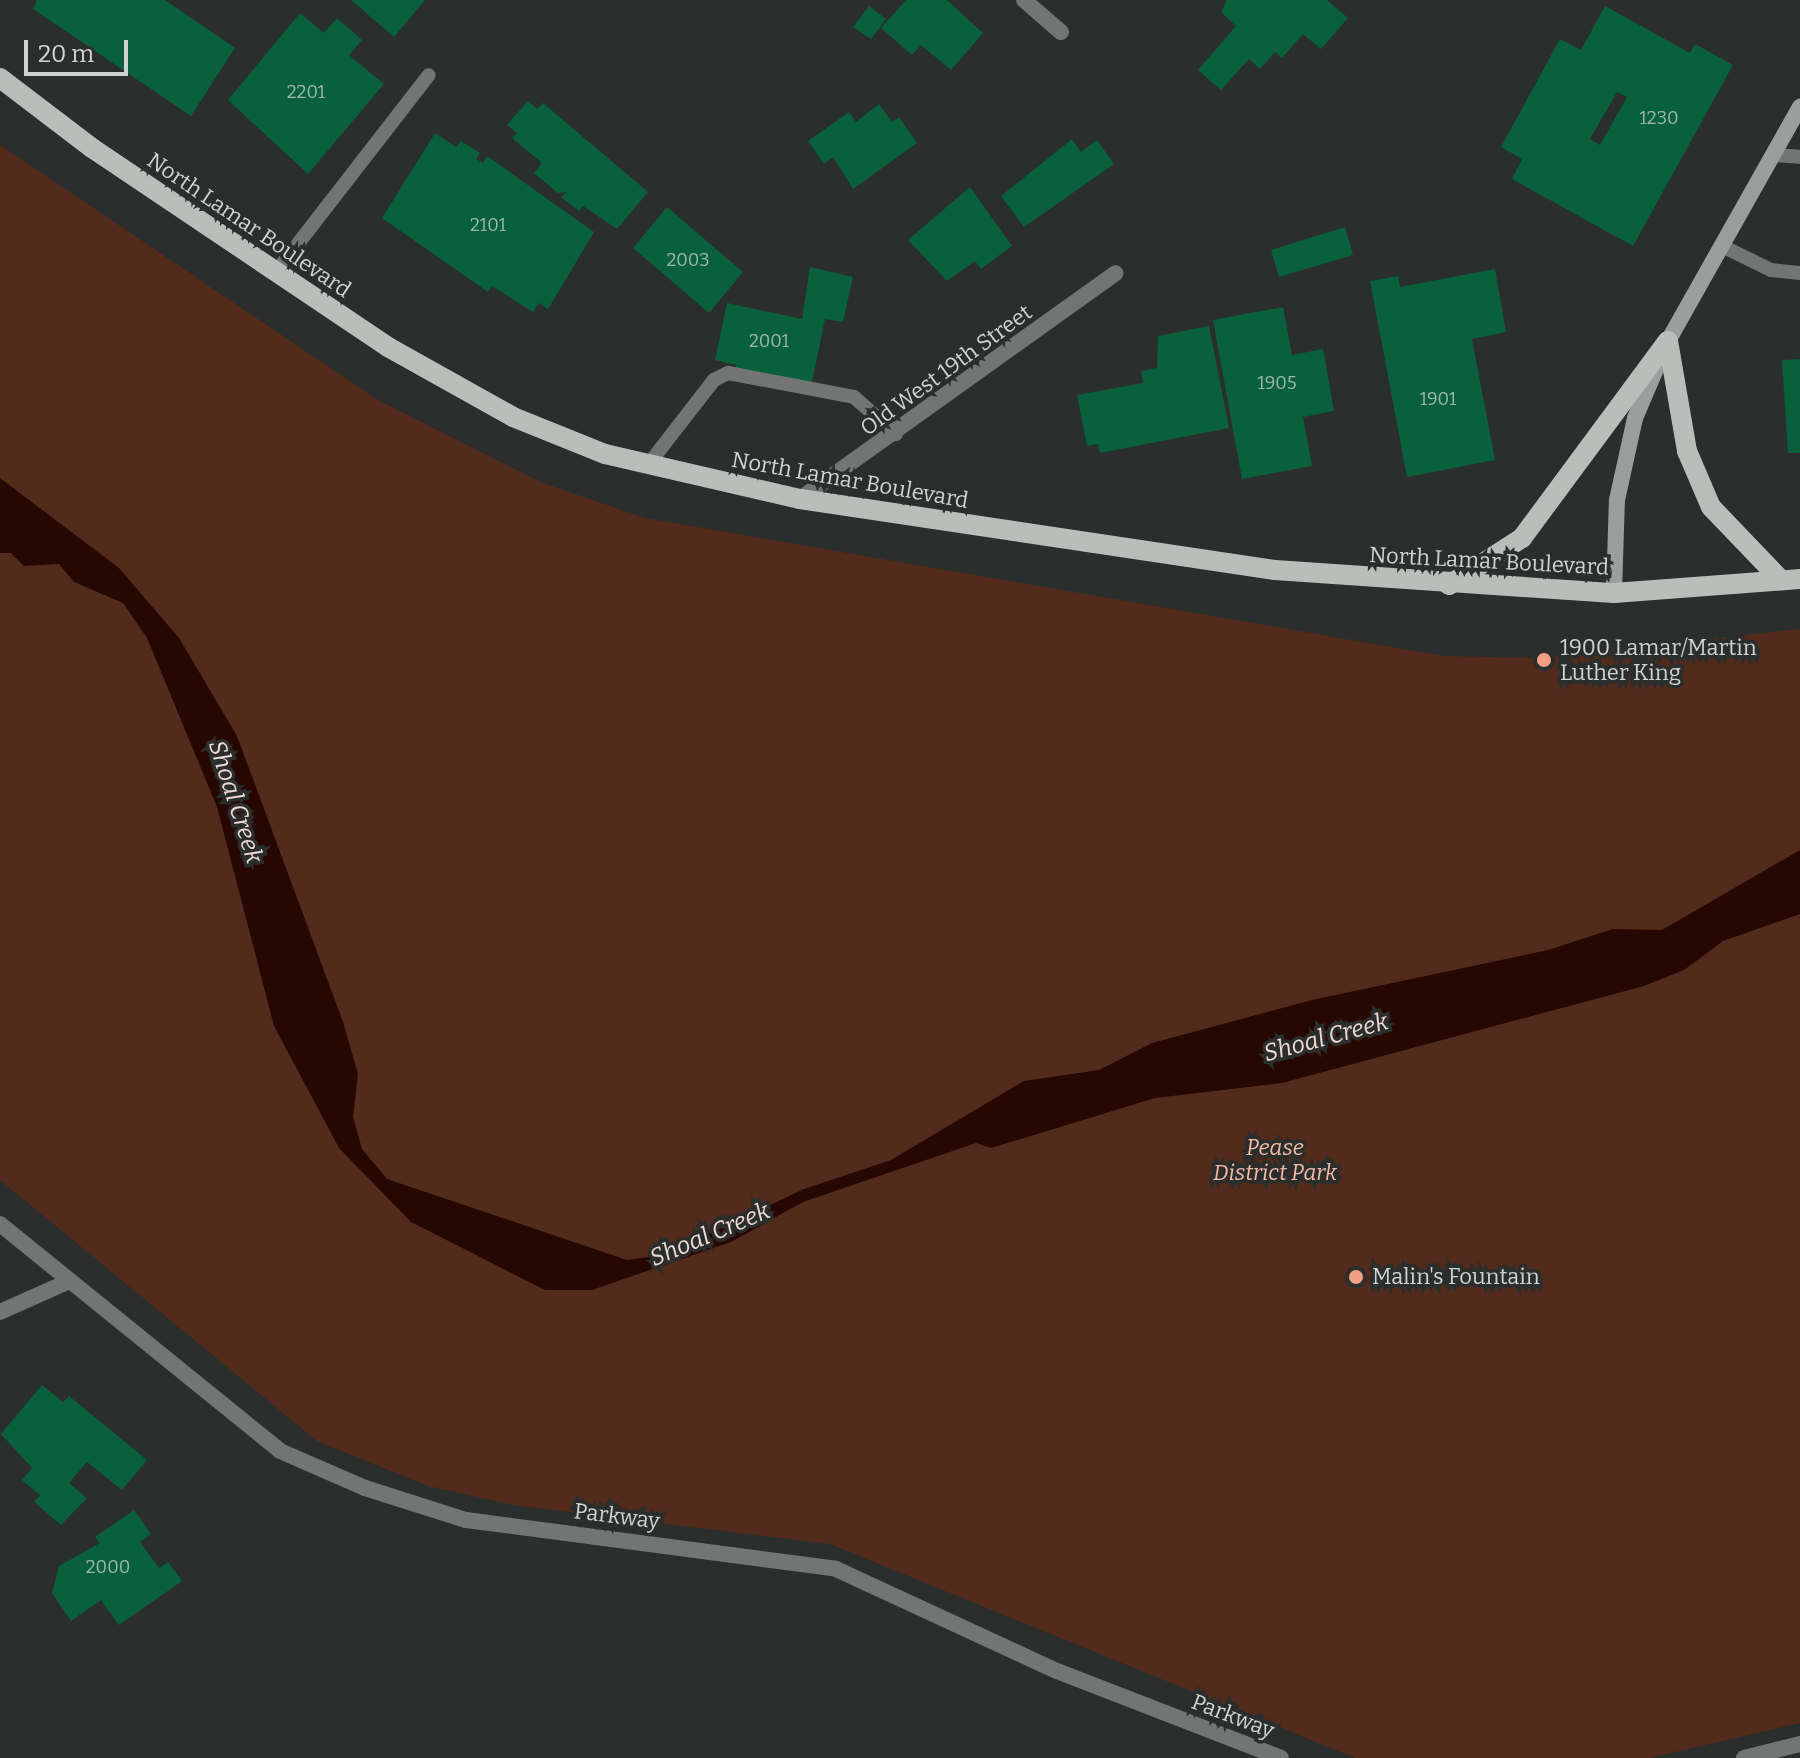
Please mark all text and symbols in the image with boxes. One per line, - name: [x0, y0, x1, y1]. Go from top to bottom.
- scale bar: [28, 24, 132, 74]
- text: 20 m: [38, 40, 94, 68]
- house number: 2201: [287, 81, 325, 103]
- house number: 1230: [1640, 107, 1678, 129]
- street label: North Lamar Boulevard: [142, 147, 356, 303]
- house number: 2101: [470, 214, 506, 236]
- house number: 2003: [666, 249, 710, 271]
- street label: Old West 19th Street: [855, 299, 1037, 441]
- house number: 2001: [749, 330, 789, 352]
- house number: 1905: [1257, 372, 1297, 394]
- house number: 1901: [1420, 388, 1456, 410]
- street label: North Lamar Boulevard: [730, 446, 970, 514]
- street label: North Lamar Boulevard: [1369, 542, 1609, 580]
- place label: 1900 Lamar/Martin Luther King: [1560, 634, 1757, 686]
- marker: 1900 Lamar/Martin Luther King: [1535, 651, 1553, 669]
- water label: Shoal Creek: [202, 737, 268, 867]
- water label: Shoal Creek: [1261, 1008, 1391, 1068]
- park label: Pease District Park: [1213, 1134, 1337, 1186]
- water label: Shoal Creek: [646, 1197, 774, 1273]
- place label: Malin's Fountain: [1372, 1264, 1540, 1290]
- marker: Malin's Fountain: [1347, 1268, 1365, 1286]
- street label: Parkway: [573, 1498, 661, 1534]
- house number: 2000: [86, 1556, 130, 1578]
- street label: Parkway: [1188, 1688, 1278, 1744]

